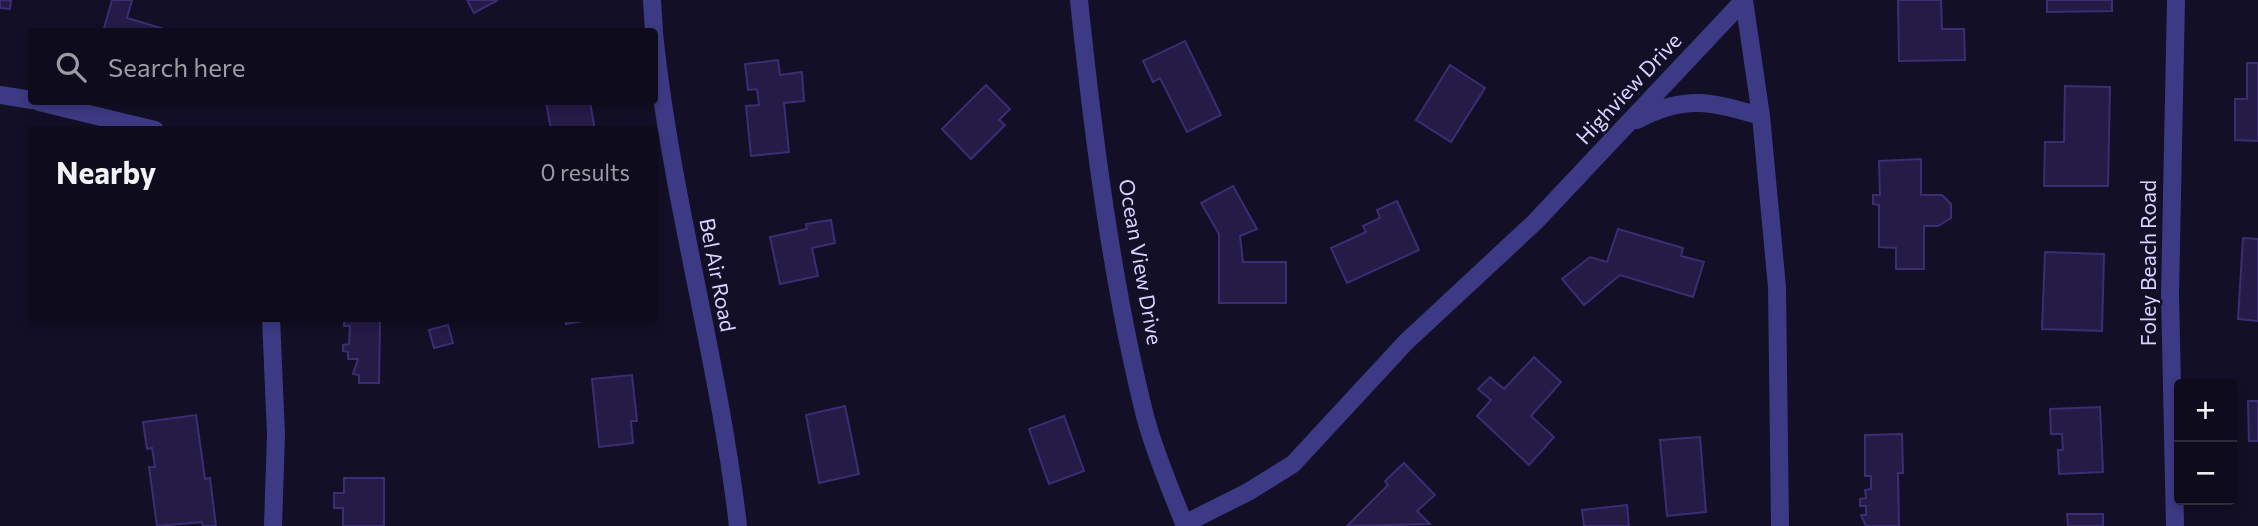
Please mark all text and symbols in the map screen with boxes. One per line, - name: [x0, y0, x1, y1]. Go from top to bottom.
- street label: Highview Drive: [1570, 27, 1686, 149]
- search box: [28, 28, 658, 105]
- icon: search: [52, 48, 90, 86]
- text: Search here: [108, 51, 246, 82]
- text: Nearby: [56, 153, 156, 190]
- text: 0 results: [541, 158, 630, 186]
- street label: Ocean View Drive: [1115, 177, 1168, 347]
- street label: Foley Beach Road: [2135, 180, 2160, 346]
- street label: Bel Air Road: [695, 216, 742, 334]
- map controls: [2174, 379, 2237, 505]
- button: +: [2174, 379, 2237, 442]
- button: −: [2174, 442, 2237, 505]

